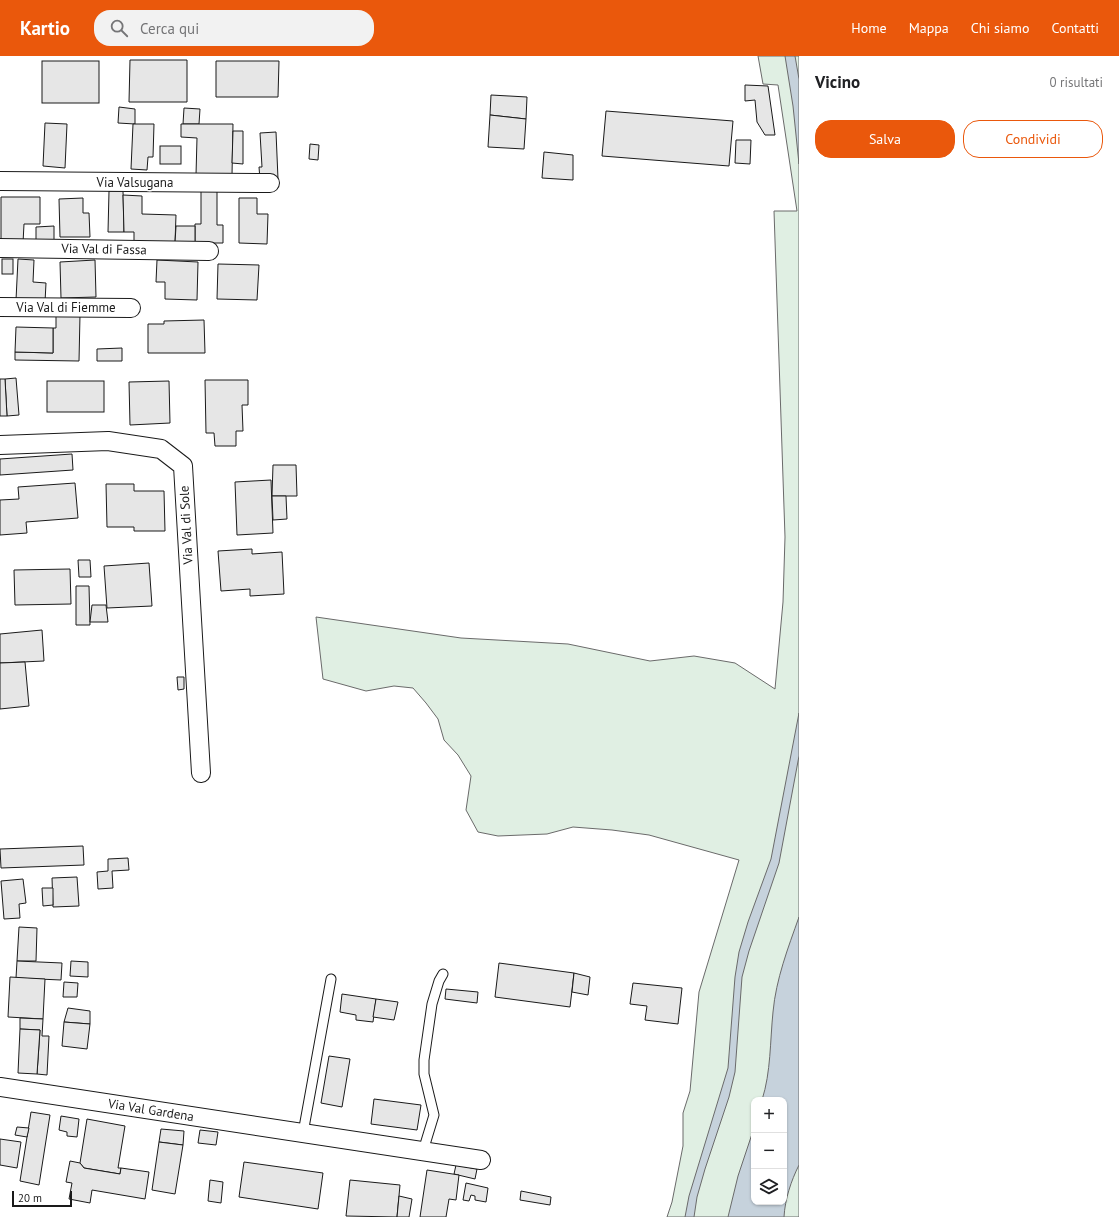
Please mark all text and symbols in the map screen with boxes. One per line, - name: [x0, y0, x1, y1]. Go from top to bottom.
- search box: [94, 10, 374, 46]
- text: Kartio: [20, 16, 70, 40]
- icon: search: [108, 17, 130, 39]
- text: Cerca qui: [140, 19, 199, 38]
- text: Home: [851, 19, 887, 37]
- text: Mappa: [909, 19, 949, 37]
- text: Chi siamo: [971, 19, 1029, 37]
- text: Contatti: [1051, 19, 1099, 37]
- text: Vicino: [815, 71, 860, 93]
- text: 0 risultati: [1050, 74, 1103, 91]
- button: Salva: [815, 120, 955, 158]
- button: Condividi: [963, 120, 1103, 158]
- street label: Via Valsugana: [96, 174, 173, 191]
- street label: Via Val di Fassa: [60, 240, 147, 258]
- street label: Via Val di Fiemme: [15, 299, 116, 316]
- street label: Via Val di Sole: [175, 485, 197, 566]
- street label: Via Val Gardena: [106, 1095, 195, 1125]
- map controls: [751, 1097, 787, 1205]
- button: +: [751, 1097, 787, 1133]
- button: −: [751, 1133, 787, 1169]
- button: layers: [751, 1169, 787, 1205]
- scale bar: [12, 1189, 72, 1208]
- text: 20 m: [18, 1191, 42, 1205]

